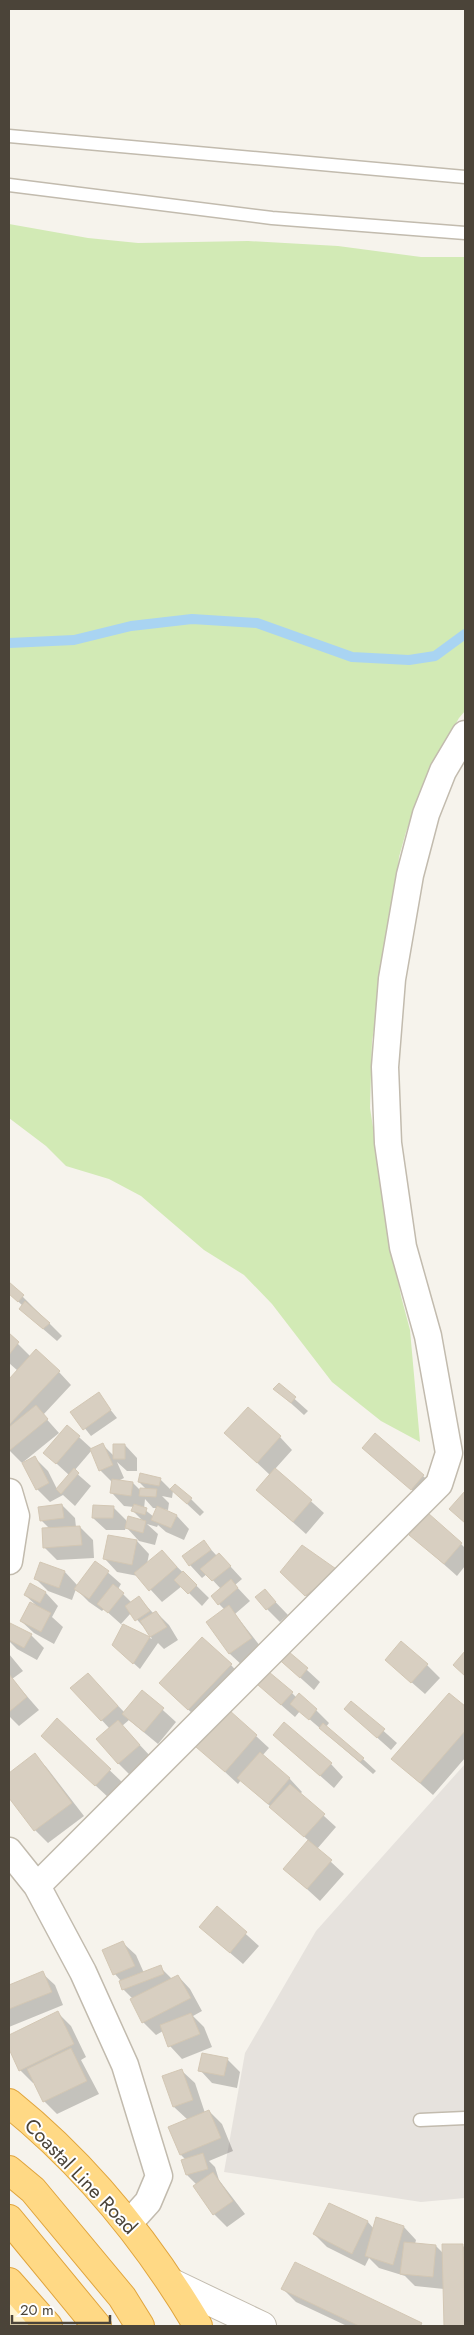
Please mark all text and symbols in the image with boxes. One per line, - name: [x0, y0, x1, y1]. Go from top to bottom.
- street label: Coastal Line Road: [18, 2112, 144, 2241]
- scale bar: [12, 2292, 110, 2324]
- text: 20 m: [20, 2299, 54, 2321]

